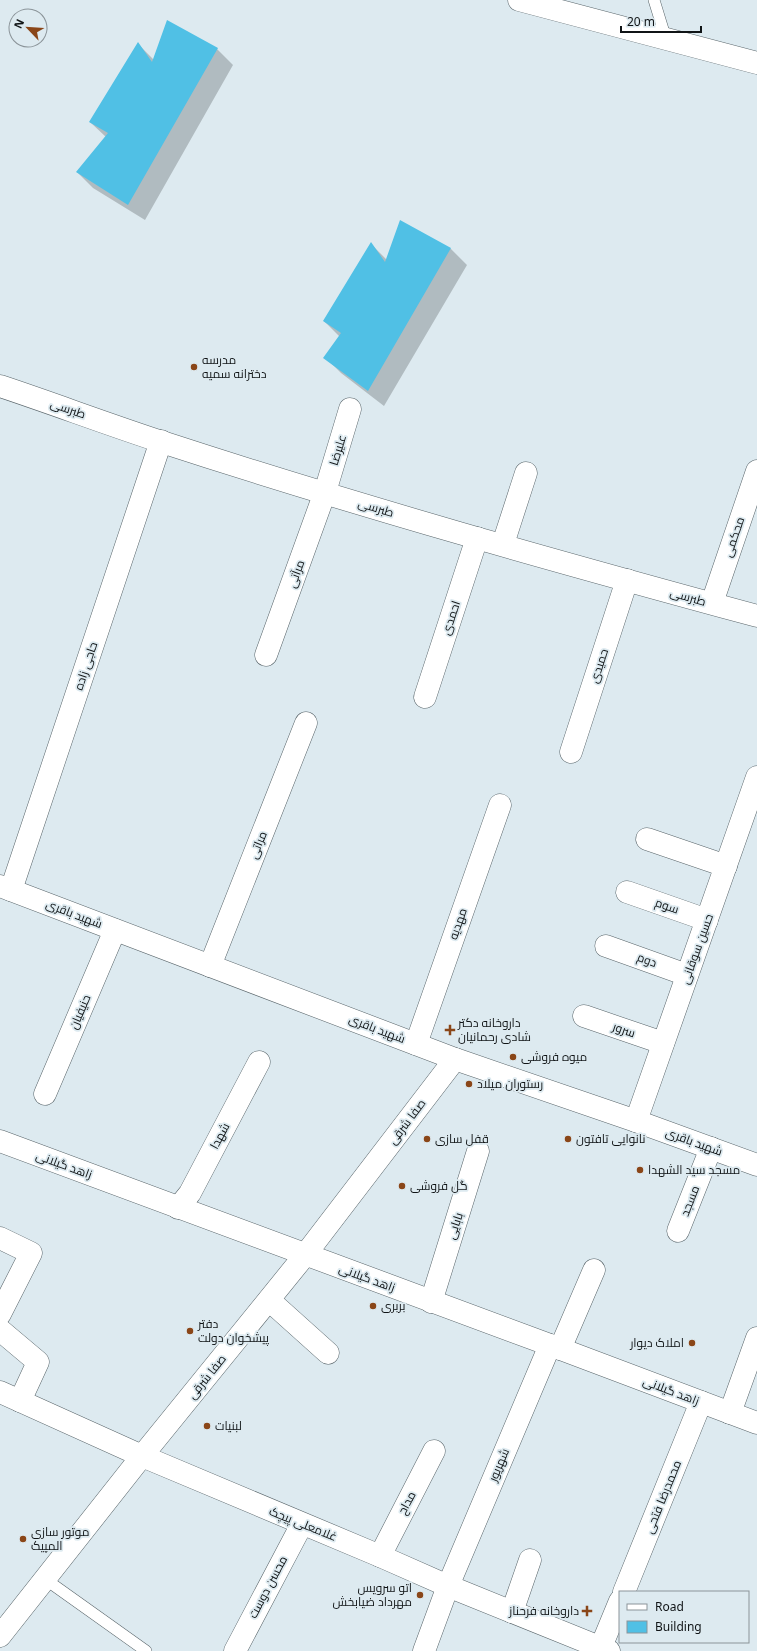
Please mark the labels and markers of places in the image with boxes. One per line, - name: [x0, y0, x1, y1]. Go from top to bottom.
- place label: مدرسه دخترانه سمیه: [202, 351, 267, 382]
- marker: مدرسه دخترانه سمیه: [189, 362, 199, 372]
- place label: داروخانه دکتر شادی رحمانیان: [457, 1014, 531, 1045]
- marker: داروخانه دکتر شادی رحمانیان: [445, 1025, 455, 1035]
- place label: میوه فروشی: [521, 1048, 587, 1065]
- marker: میوه فروشی: [508, 1052, 518, 1062]
- place label: رستوران میلاد: [477, 1075, 543, 1092]
- marker: رستوران میلاد: [464, 1079, 474, 1089]
- place label: قفل سازی: [435, 1130, 489, 1147]
- place label: نانوایی تافتون: [576, 1130, 646, 1147]
- marker: قفل سازی: [422, 1134, 432, 1144]
- marker: نانوایی تافتون: [563, 1134, 573, 1144]
- place label: مسجد سید الشهدا: [648, 1161, 740, 1178]
- marker: مسجد سید الشهدا: [635, 1165, 645, 1175]
- place label: گل فروشی: [410, 1177, 468, 1194]
- marker: گل فروشی: [397, 1181, 407, 1191]
- place label: بربری: [381, 1297, 405, 1314]
- marker: بربری: [368, 1301, 378, 1311]
- place label: دفتر پیشخوان دولت: [197, 1315, 270, 1347]
- marker: دفتر پیشخوان دولت: [185, 1326, 195, 1336]
- place label: املاک دیوار: [629, 1334, 684, 1351]
- marker: املاک دیوار: [687, 1338, 697, 1348]
- place label: لبنیات: [215, 1417, 242, 1434]
- marker: لبنیات: [202, 1421, 212, 1431]
- place label: موتور سازی المپیک: [31, 1523, 89, 1554]
- marker: موتور سازی المپیک: [18, 1534, 28, 1544]
- place label: اتو سرویس مهرداد ضیابخش: [333, 1579, 412, 1610]
- marker: اتو سرویس مهرداد ضیابخش: [415, 1590, 425, 1600]
- place label: داروخانه فرحناز: [508, 1602, 579, 1619]
- marker: داروخانه فرحناز: [582, 1606, 592, 1616]

